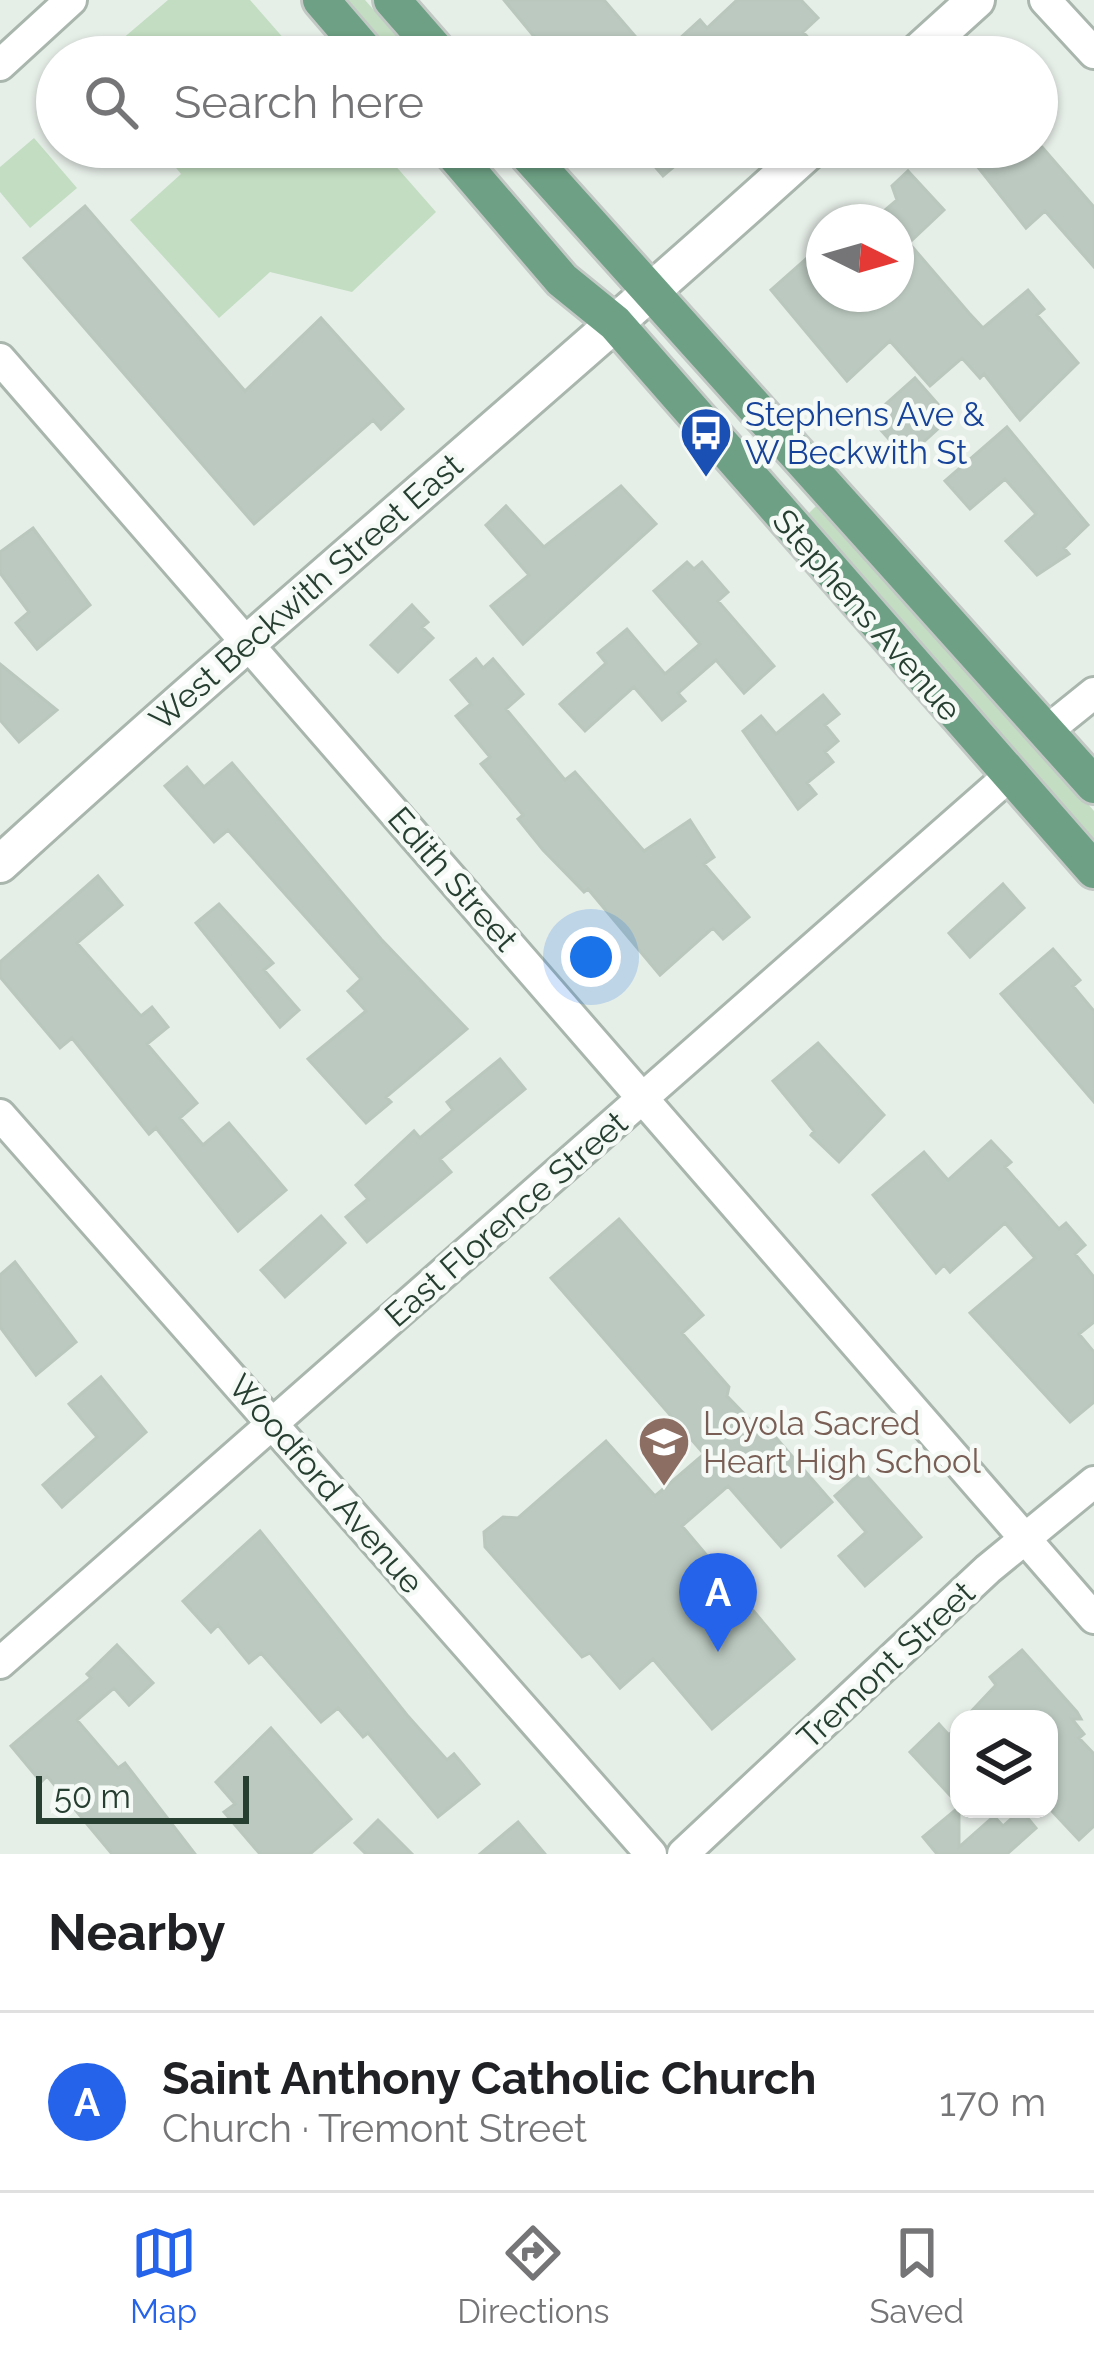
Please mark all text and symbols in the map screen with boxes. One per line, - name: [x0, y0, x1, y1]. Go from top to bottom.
- search box: [36, 36, 1058, 168]
- icon: search: [78, 69, 144, 135]
- text: Search here: [174, 76, 424, 129]
- north arrow: [806, 204, 914, 312]
- place label: Stephens Ave & W Beckwith St: [745, 395, 984, 472]
- bus stop icon: Stephens Ave & W Beckwith St: [678, 405, 734, 479]
- street label: West Beckwith Street East: [142, 446, 470, 738]
- street label: Stephens Avenue: [765, 501, 969, 729]
- street label: Edith Street: [380, 799, 526, 959]
- your location: [561, 927, 621, 987]
- street label: East Florence Street: [377, 1103, 635, 1335]
- street label: Woodford Avenue: [220, 1367, 432, 1601]
- place label: Loyola Sacred Heart High School: [703, 1404, 982, 1481]
- school or university icon: Loyola Sacred Heart High School: [636, 1414, 692, 1488]
- pin: A: [679, 1553, 757, 1652]
- street label: Tremont Street: [789, 1573, 983, 1757]
- map controls: [950, 1710, 1058, 1818]
- button: layers: [950, 1710, 1058, 1818]
- scale bar: [36, 1770, 249, 1823]
- text: 50 m: [54, 1777, 131, 1816]
- text: Nearby: [48, 1902, 225, 1962]
- text: Saint Anthony Catholic Church: [162, 2052, 816, 2105]
- text: A: [74, 2079, 100, 2125]
- text: 170 m: [939, 2079, 1046, 2125]
- text: Church · Tremont Street: [162, 2105, 587, 2151]
- tab: Map: [130, 2220, 197, 2331]
- tab: Directions: [457, 2220, 610, 2331]
- tab: Saved: [870, 2220, 964, 2331]

